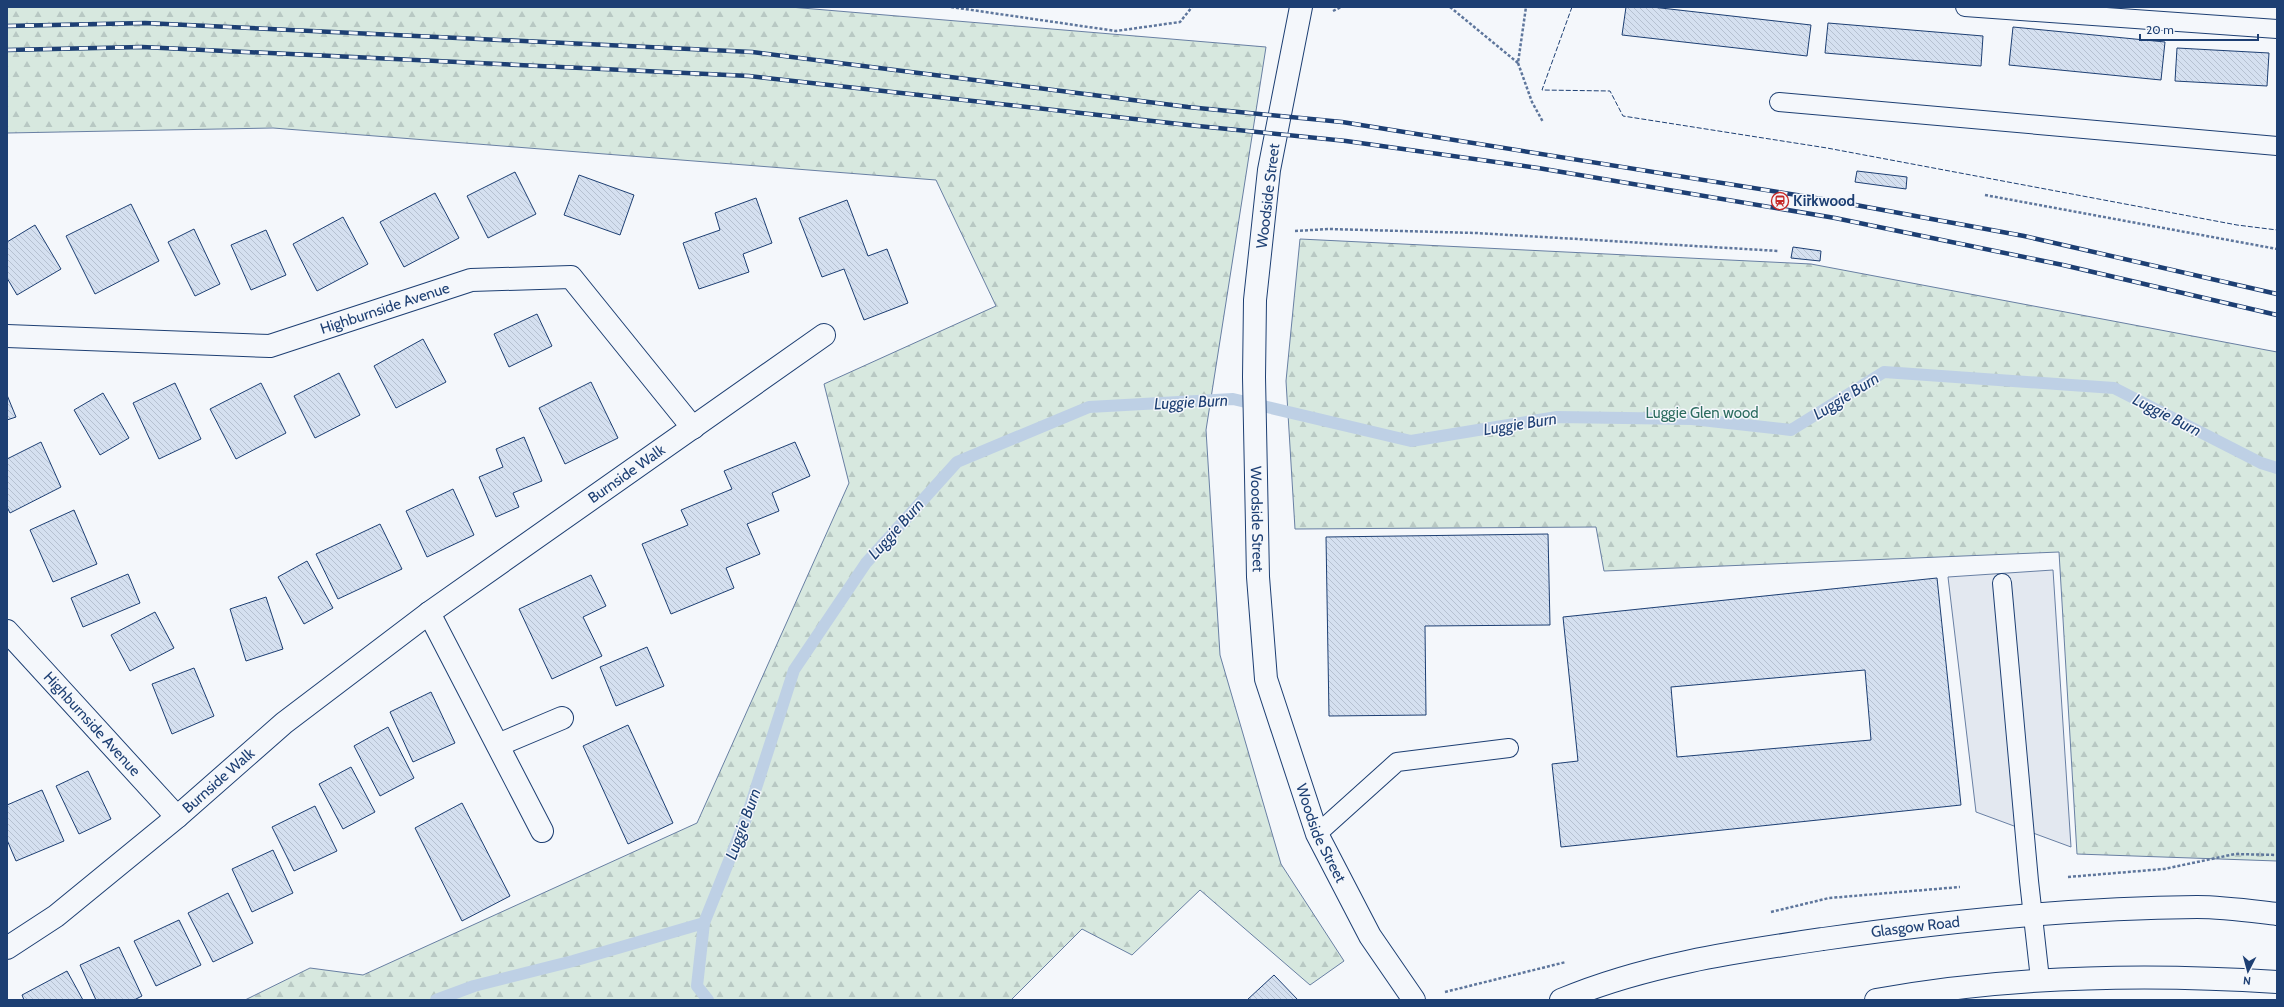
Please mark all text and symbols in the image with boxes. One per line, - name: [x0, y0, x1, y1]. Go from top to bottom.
- scale bar: [2140, 16, 2258, 42]
- text: 20 m: [2146, 22, 2174, 37]
- street label: Woodside Street: [1253, 142, 1283, 250]
- station icon: Kirkwood: [1770, 191, 1790, 211]
- place label: Kirkwood: [1793, 192, 1855, 210]
- street label: Highburnside Avenue: [318, 279, 452, 338]
- water label: Luggie Burn: [1810, 368, 1882, 424]
- water label: Luggie Burn: [2130, 390, 2204, 440]
- water label: Luggie Burn: [1154, 391, 1228, 413]
- park label: Luggie Glen wood: [1645, 404, 1759, 422]
- water label: Luggie Burn: [1482, 409, 1558, 439]
- street label: Burnside Walk: [585, 441, 669, 507]
- street label: Woodside Street: [1247, 466, 1267, 572]
- water label: Luggie Burn: [864, 495, 928, 563]
- street label: Highburnside Avenue: [40, 668, 144, 780]
- street label: Burnside Walk: [179, 744, 258, 817]
- street label: Woodside Street: [1292, 781, 1350, 886]
- water label: Luggie Burn: [721, 786, 765, 862]
- street label: Glasgow Road: [1870, 913, 1961, 941]
- north arrow: [2228, 951, 2268, 991]
- text: N: [2242, 974, 2252, 988]

